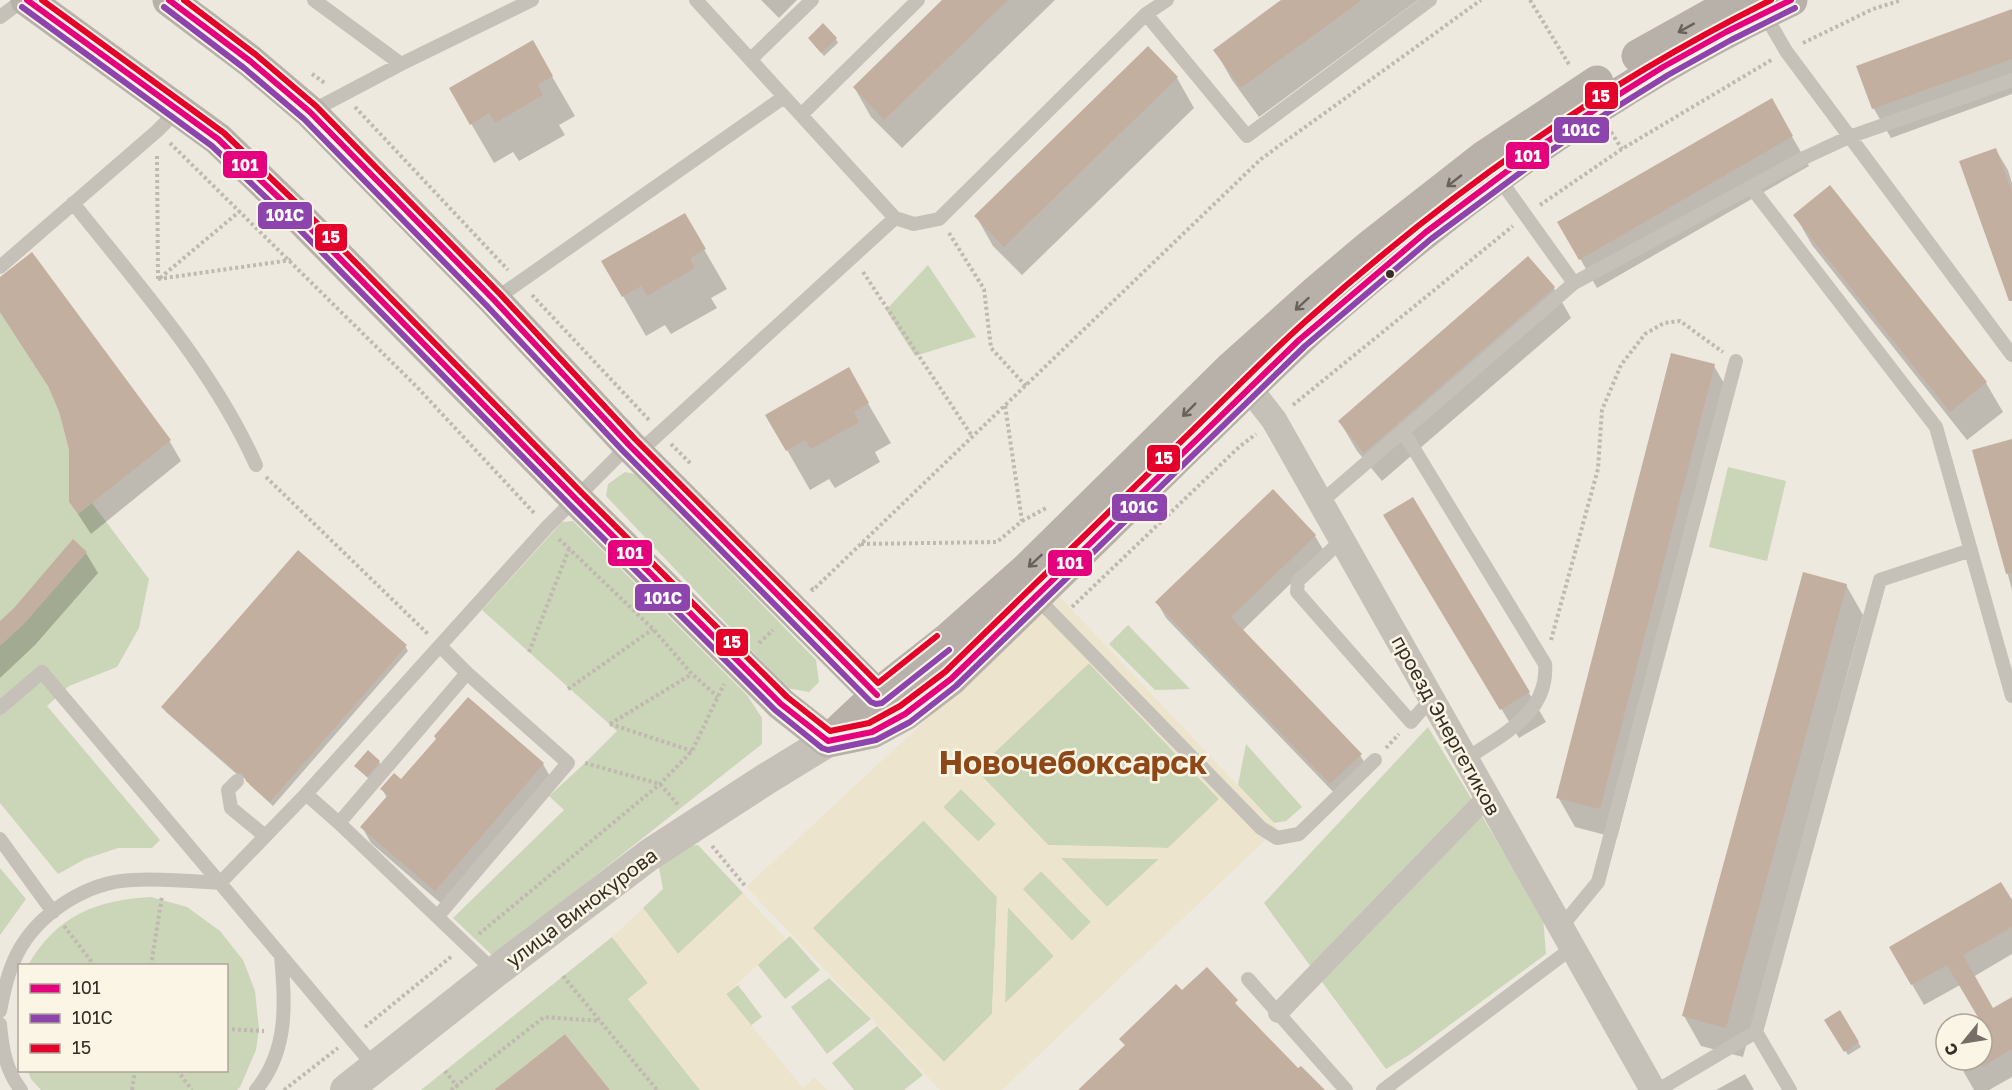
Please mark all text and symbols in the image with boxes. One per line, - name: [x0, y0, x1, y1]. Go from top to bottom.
- one-way arrow: [1678, 23, 1696, 34]
- line badge: 15: [1584, 81, 1619, 110]
- text: 15: [1592, 86, 1610, 106]
- line badge: 101С: [1553, 116, 1610, 144]
- text: 101С: [1562, 120, 1600, 140]
- line badge: 101: [1505, 141, 1550, 170]
- text: 101: [1515, 146, 1541, 166]
- line badge: 101: [222, 150, 268, 179]
- text: 101: [232, 155, 258, 175]
- one-way arrow: [1446, 175, 1462, 188]
- line badge: 101С: [257, 201, 313, 230]
- text: 101С: [266, 205, 304, 225]
- line badge: 15: [314, 223, 348, 252]
- text: 15: [322, 227, 340, 247]
- unlabelled marker: [1384, 268, 1396, 280]
- one-way arrow: [1295, 297, 1310, 311]
- one-way arrow: [1182, 402, 1197, 417]
- line badge: 15: [1146, 444, 1181, 473]
- text: 15: [1155, 448, 1173, 468]
- line badge: 101С: [1111, 493, 1168, 522]
- text: 101С: [1120, 497, 1158, 517]
- line badge: 101: [607, 539, 653, 567]
- text: 101: [617, 543, 643, 563]
- line badge: 101: [1047, 549, 1093, 577]
- text: 101: [1057, 553, 1083, 573]
- one-way arrow: [1028, 554, 1043, 568]
- line badge: 101С: [634, 583, 691, 612]
- text: 101С: [644, 588, 682, 608]
- line badge: 15: [715, 628, 749, 657]
- street label: проезд Энергетиков: [1388, 631, 1506, 819]
- text: 15: [723, 632, 741, 652]
- district label: Новочебоксарск: [939, 743, 1208, 781]
- street label: улица Винокурова: [501, 842, 661, 972]
- legend: [18, 964, 228, 1072]
- text: 101: [72, 976, 101, 998]
- text: 101С: [72, 1006, 113, 1028]
- north arrow: [1934, 1012, 1994, 1072]
- text: 15: [72, 1036, 91, 1058]
- text: С: [1940, 1040, 1963, 1059]

